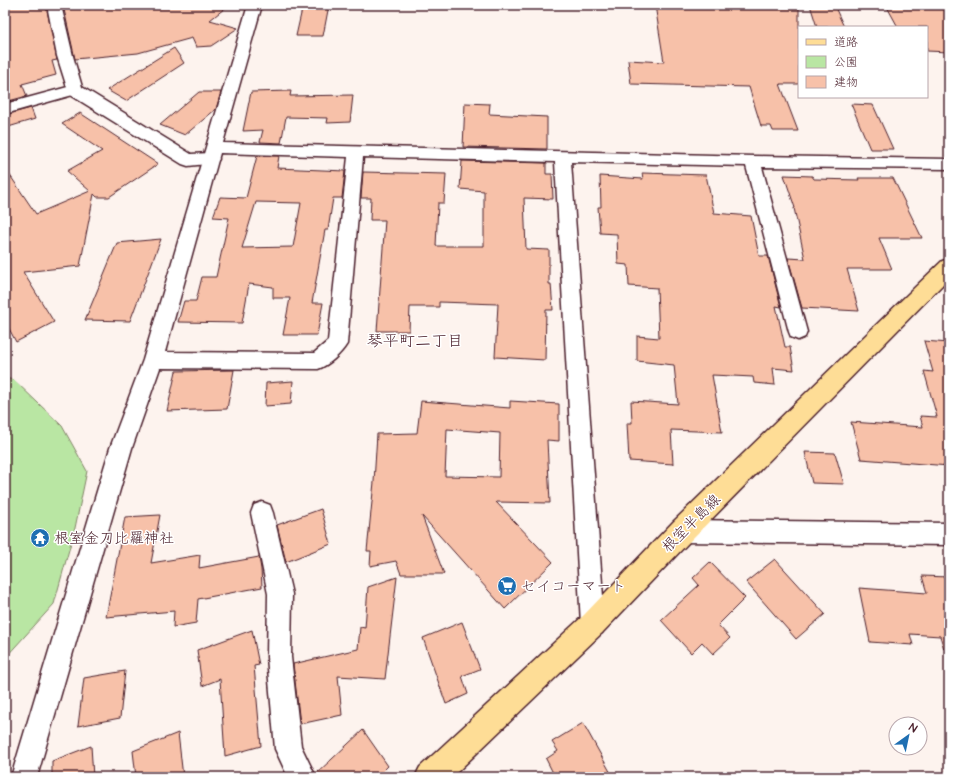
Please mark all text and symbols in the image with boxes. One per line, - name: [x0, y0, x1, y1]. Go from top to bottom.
- legend: [798, 26, 928, 98]
- text: 道路: [834, 34, 858, 51]
- text: 公園: [834, 54, 858, 71]
- text: 建物: [834, 74, 858, 91]
- district label: 琴平町二丁目: [367, 330, 463, 352]
- street label: 根室半島線: [657, 489, 725, 557]
- temple icon: 根室金刀比羅神社: [29, 527, 51, 549]
- place label: 根室金刀比羅神社: [54, 528, 174, 549]
- supermarket icon: セイコーマート: [496, 575, 518, 597]
- place label: セイコーマート: [521, 576, 626, 597]
- north arrow: [888, 716, 928, 756]
- text: N: [906, 720, 920, 736]

